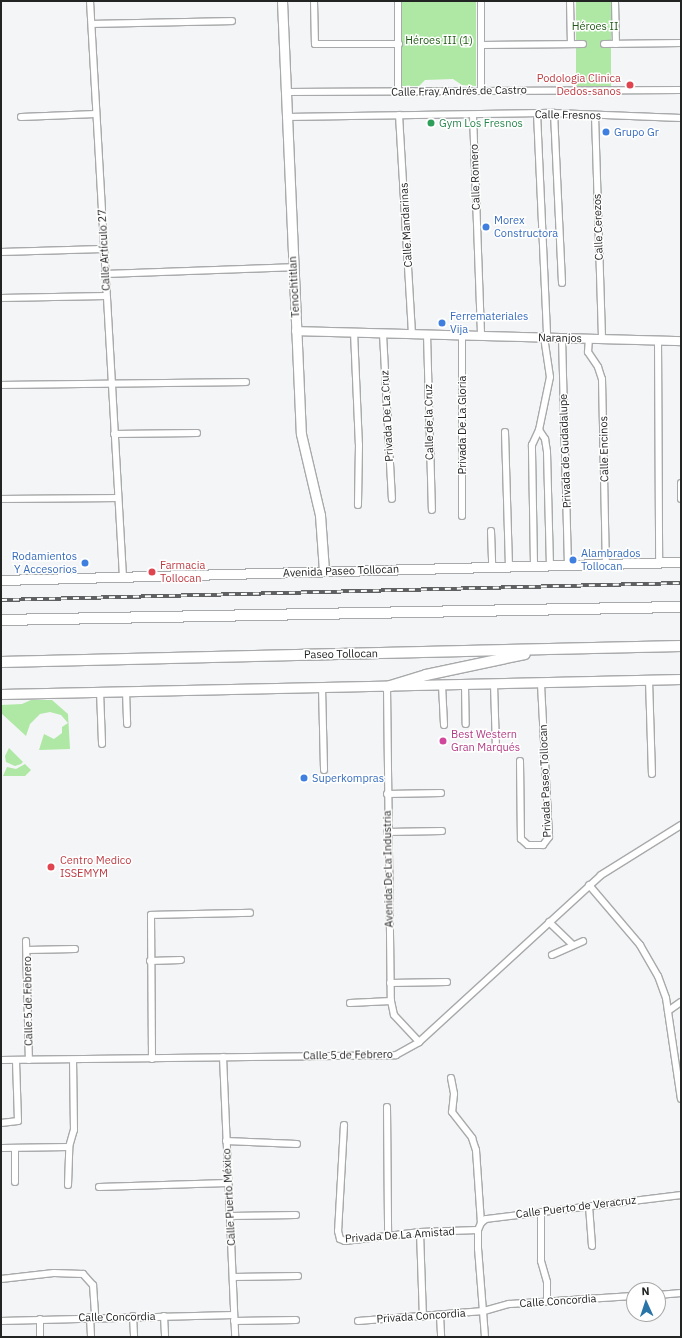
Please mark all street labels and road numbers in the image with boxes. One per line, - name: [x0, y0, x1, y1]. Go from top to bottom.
- street label: Calle Fray Andrés de Castro: [391, 83, 527, 99]
- street label: Calle Fresnos: [535, 108, 601, 122]
- street label: Calle Romero: [467, 144, 483, 210]
- street label: Calle Mandarinas: [397, 182, 415, 268]
- street label: Calle Cerezos: [590, 193, 606, 261]
- street label: Calle Artículo 27: [95, 209, 113, 291]
- street label: Tenochtitlan: [286, 256, 302, 318]
- street label: Naranjos: [538, 331, 582, 345]
- street label: Privada De La Cruz: [378, 370, 396, 462]
- street label: Privada De La Gloria: [455, 376, 469, 474]
- street label: Calle de la Cruz: [422, 384, 436, 460]
- street label: Privada de Gudadalupe: [556, 394, 574, 508]
- street label: Calle Encinos: [597, 416, 611, 482]
- street label: Avenida Paseo Tollocan: [283, 562, 399, 580]
- street label: Paseo Tollocan: [304, 647, 378, 661]
- street label: Privada Paseo Tollocan: [536, 724, 554, 838]
- street label: Avenida De La Industria: [380, 810, 396, 928]
- street label: Calle 5 de Febrero: [21, 956, 35, 1046]
- street label: Calle 5 de Febrero: [303, 1048, 393, 1062]
- street label: Calle Puerto México: [220, 1148, 238, 1246]
- street label: Calle Puerto de Veracruz: [515, 1193, 637, 1221]
- street label: Privada De La Amistad: [345, 1225, 455, 1245]
- street label: Calle Concordia: [519, 1292, 597, 1310]
- street label: Privada Concordia: [376, 1306, 466, 1326]
- street label: Calle Concordia: [78, 1310, 156, 1324]

